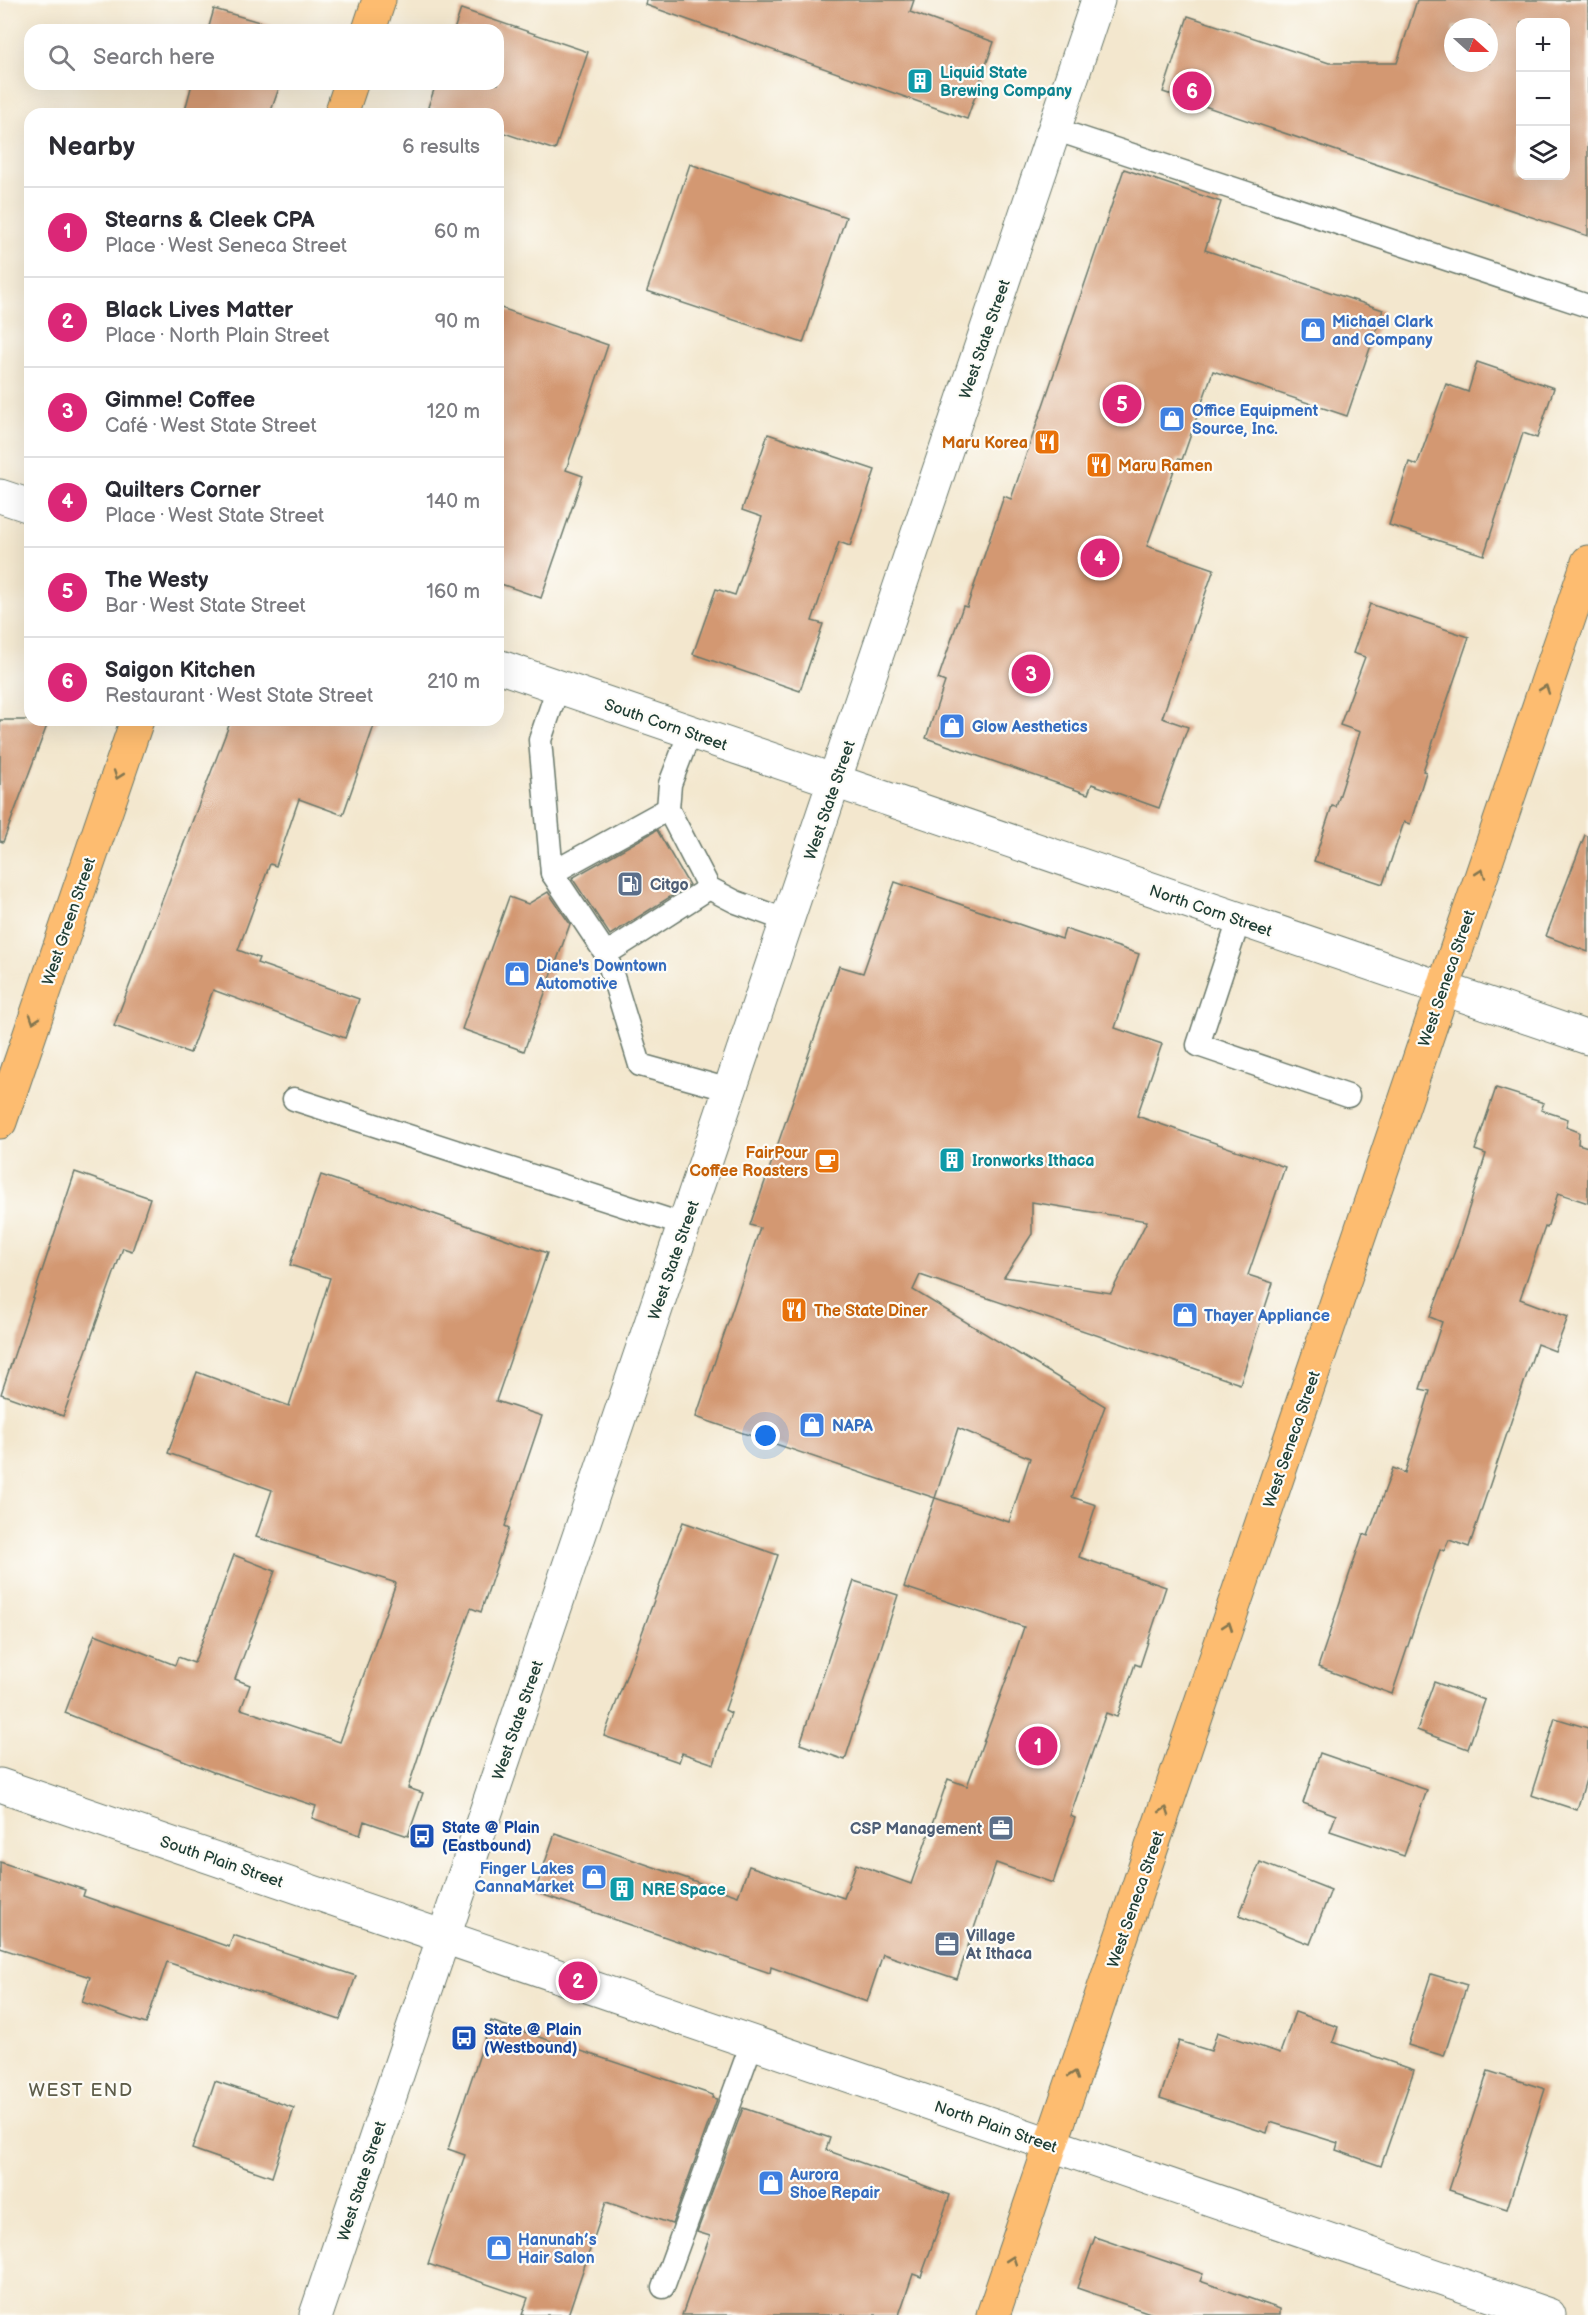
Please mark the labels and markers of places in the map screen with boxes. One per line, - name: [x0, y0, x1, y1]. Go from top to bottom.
- place label: Liquid State Brewing Company: [940, 64, 1073, 101]
- building icon: Liquid State Brewing Company: [905, 66, 935, 96]
- pin: 6: [1172, 68, 1212, 113]
- place label: Michael Clark and Company: [1332, 313, 1434, 350]
- shop icon: Michael Clark and Company: [1298, 315, 1328, 345]
- pin: 5: [1102, 382, 1142, 426]
- place label: Office Equipment Source, Inc.: [1192, 402, 1319, 439]
- shop icon: Office Equipment Source, Inc.: [1157, 404, 1187, 434]
- restaurant icon: Maru Korea: [1032, 427, 1062, 457]
- place label: Maru Korea: [942, 434, 1028, 453]
- restaurant icon: Maru Ramen: [1084, 450, 1114, 480]
- place label: Maru Ramen: [1118, 457, 1213, 476]
- pin: 4: [1080, 536, 1120, 580]
- pin: 3: [1012, 652, 1050, 696]
- shop icon: Glow Aesthetics: [937, 711, 967, 741]
- place label: Glow Aesthetics: [972, 718, 1088, 737]
- fuel station icon: Citgo: [615, 869, 645, 899]
- place label: Citgo: [650, 876, 689, 895]
- place label: Diane's Downtown Automotive: [535, 957, 667, 994]
- shop icon: Diane's Downtown Automotive: [502, 959, 532, 989]
- place label: FairPour Coffee Roasters: [689, 1144, 809, 1181]
- building icon: Ironworks Ithaca: [937, 1145, 967, 1175]
- cafe icon: FairPour Coffee Roasters: [812, 1146, 842, 1176]
- place label: Ironworks Ithaca: [972, 1152, 1095, 1171]
- restaurant icon: The State Diner: [779, 1295, 809, 1325]
- shop icon: Thayer Appliance: [1170, 1300, 1200, 1330]
- place label: The State Diner: [814, 1302, 928, 1321]
- place label: Thayer Appliance: [1204, 1307, 1330, 1326]
- shop icon: NAPA: [797, 1410, 827, 1440]
- place label: NAPA: [832, 1417, 873, 1436]
- pin: 1: [1018, 1724, 1058, 1768]
- office icon: CSP Management: [986, 1813, 1016, 1843]
- place label: State @ Plain (Eastbound): [442, 1819, 540, 1856]
- place label: CSP Management: [850, 1820, 983, 1839]
- bus stop icon: State @ Plain (Eastbound): [407, 1821, 437, 1851]
- place label: Finger Lakes CannaMarket: [474, 1860, 575, 1897]
- shop icon: Finger Lakes CannaMarket: [579, 1862, 609, 1892]
- building icon: NRE Space: [607, 1874, 637, 1904]
- place label: NRE Space: [642, 1881, 726, 1900]
- place label: Village At Ithaca: [965, 1927, 1032, 1964]
- office icon: Village At Ithaca: [932, 1929, 962, 1959]
- pin: 2: [558, 1958, 598, 2004]
- place label: State @ Plain (Westbound): [484, 2021, 582, 2058]
- bus stop icon: State @ Plain (Westbound): [449, 2023, 479, 2053]
- place label: Aurora Shoe Repair: [789, 2166, 881, 2203]
- shop icon: Aurora Shoe Repair: [756, 2168, 786, 2198]
- place label: Hanunah’s Hair Salon: [518, 2231, 597, 2268]
- shop icon: Hanunah’s Hair Salon: [484, 2233, 514, 2263]

